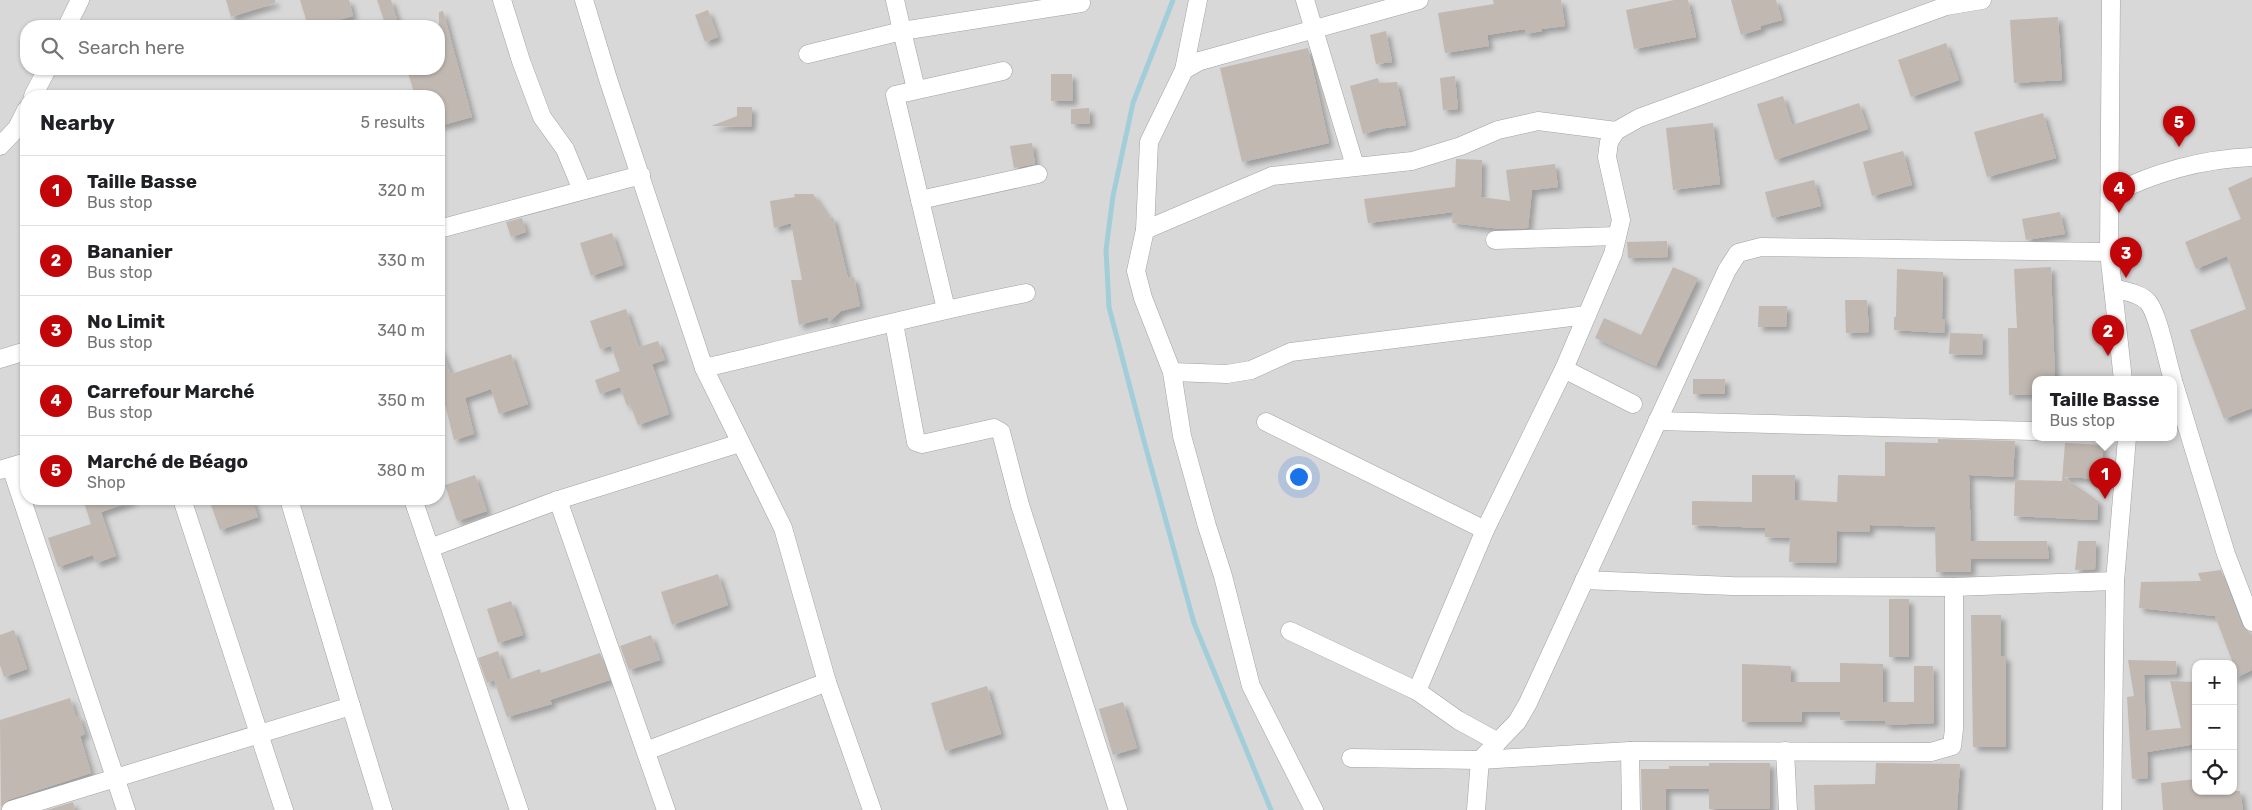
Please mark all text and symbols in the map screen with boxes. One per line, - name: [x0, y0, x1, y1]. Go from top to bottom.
- search box: [20, 20, 445, 75]
- icon: search: [38, 34, 66, 62]
- text: Search here: [78, 36, 185, 59]
- pin: 5: [2163, 106, 2195, 147]
- text: Nearby: [40, 110, 115, 135]
- text: 5 results: [361, 113, 425, 132]
- text: Taille Basse: [87, 170, 197, 193]
- pin: 4: [2103, 172, 2135, 213]
- text: 1: [52, 181, 60, 200]
- text: 320 m: [378, 181, 425, 200]
- text: Bus stop: [87, 193, 153, 212]
- pin: 3: [2110, 237, 2142, 278]
- text: Bananier: [87, 240, 173, 263]
- text: 2: [51, 251, 61, 270]
- text: 330 m: [377, 251, 425, 270]
- text: Bus stop: [87, 263, 153, 282]
- text: No Limit: [87, 310, 165, 333]
- pin: 2: [2092, 315, 2124, 356]
- text: 3: [51, 321, 61, 340]
- text: 340 m: [377, 321, 425, 340]
- text: Bus stop: [87, 333, 153, 352]
- popup: [2032, 376, 2177, 441]
- text: Carrefour Marché: [87, 380, 255, 403]
- text: Taille Basse: [2049, 388, 2160, 411]
- text: 4: [51, 391, 61, 410]
- text: 350 m: [378, 391, 425, 410]
- text: Bus stop: [87, 403, 153, 422]
- text: Bus stop: [2049, 411, 2115, 430]
- text: Marché de Béago: [87, 450, 248, 473]
- pin: 1: [2089, 458, 2121, 499]
- text: 5: [51, 461, 61, 480]
- text: 380 m: [377, 461, 425, 480]
- your location: [1286, 464, 1312, 490]
- text: Shop: [87, 473, 125, 492]
- map controls: [2192, 660, 2237, 795]
- button: +: [2192, 660, 2237, 705]
- button: −: [2192, 705, 2237, 750]
- button: locate: [2192, 750, 2237, 795]

